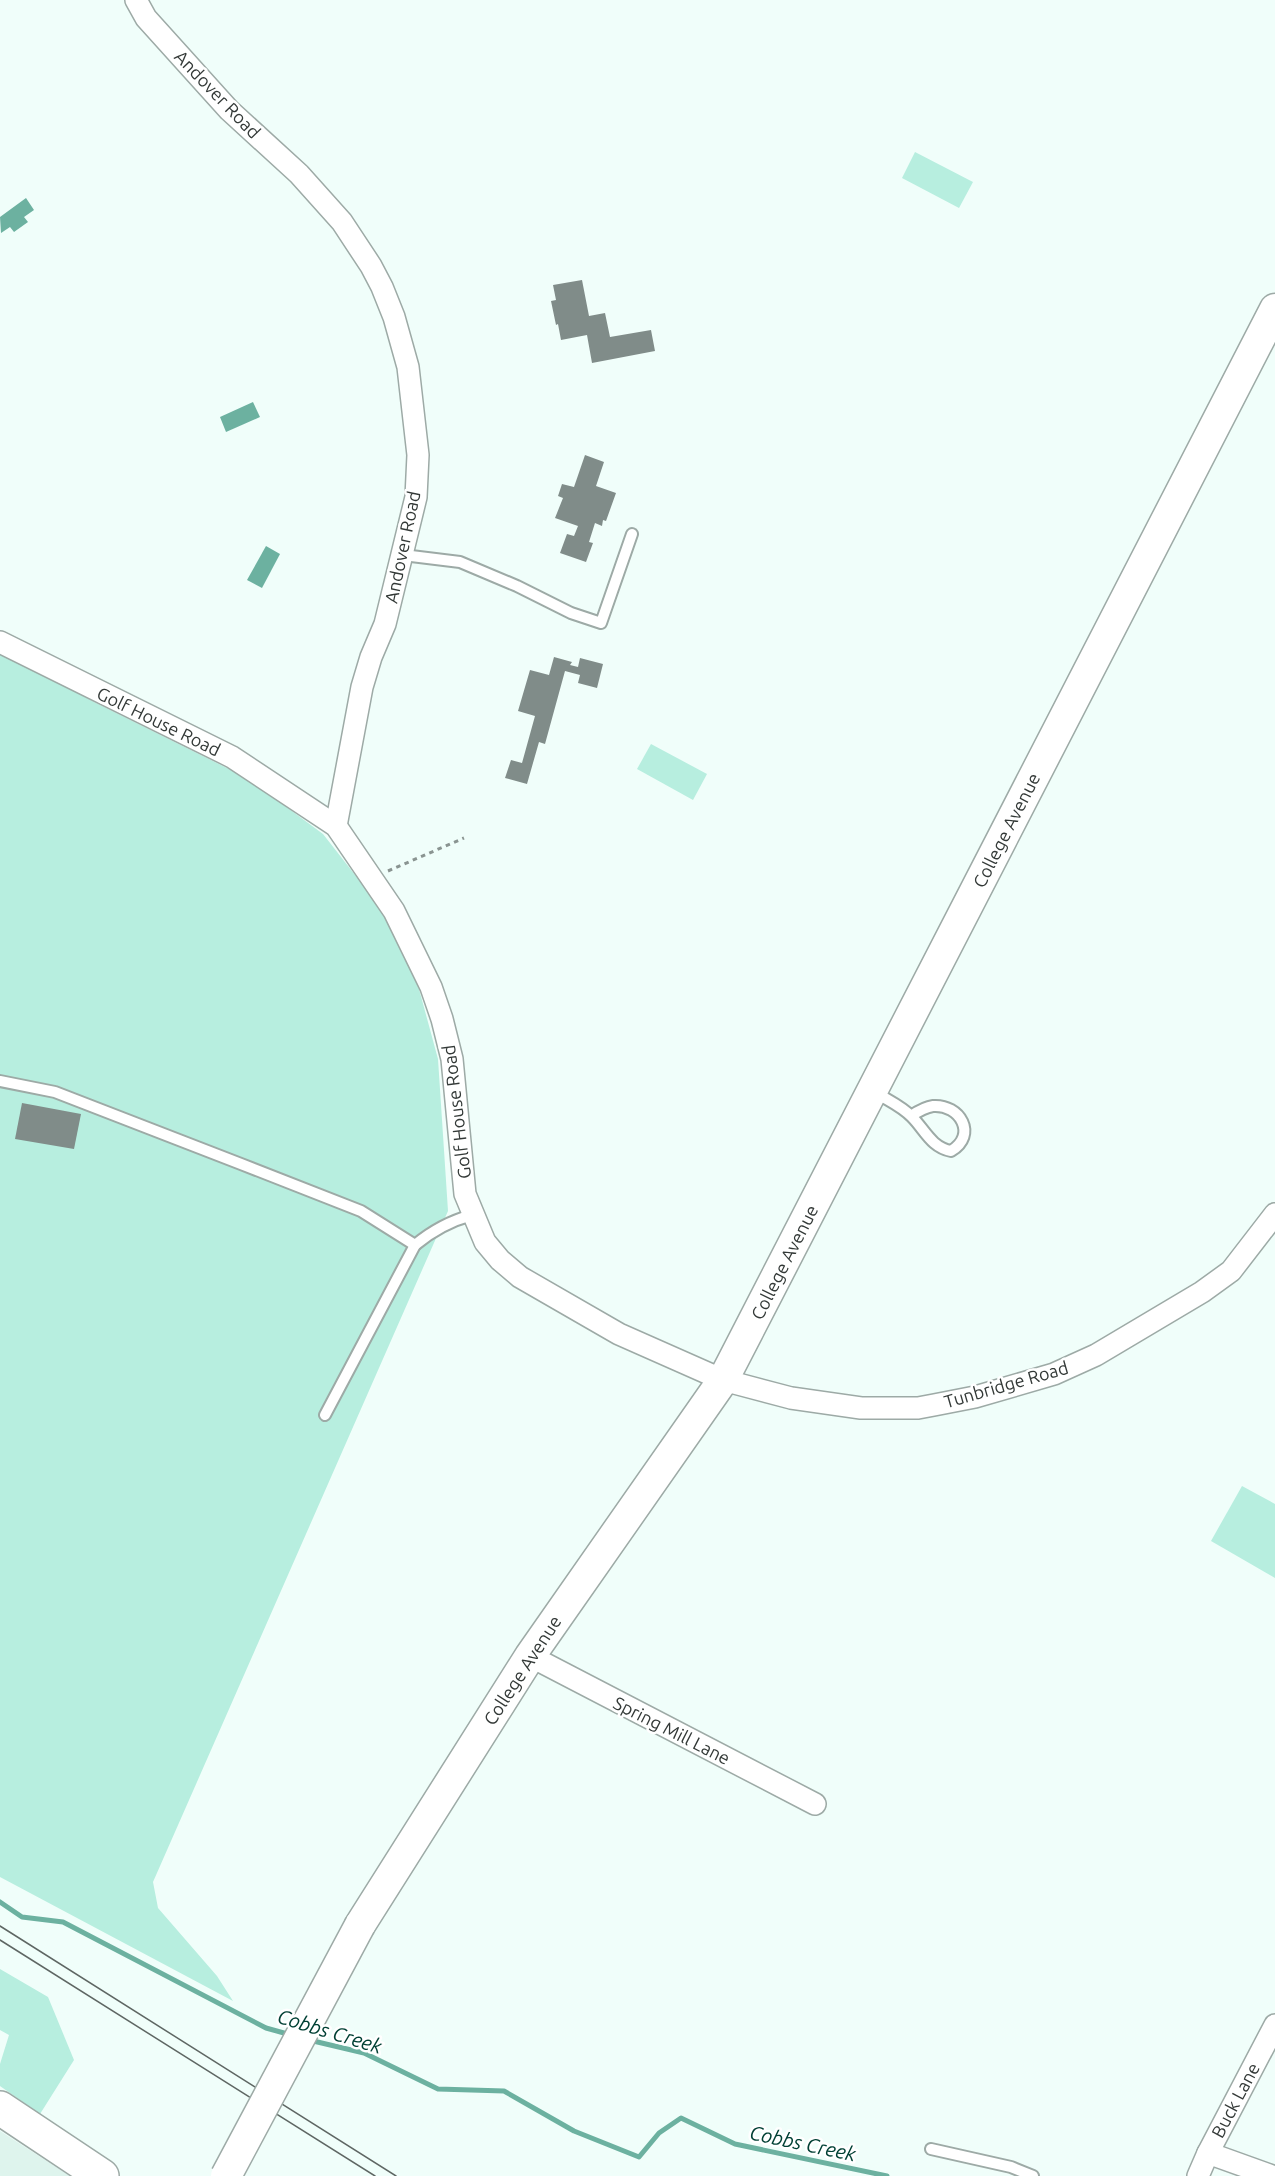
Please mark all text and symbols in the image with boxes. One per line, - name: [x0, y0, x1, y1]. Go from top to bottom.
- street label: Andover Road: [171, 46, 265, 142]
- street label: Andover Road: [380, 489, 424, 605]
- street label: Golf House Road: [94, 682, 224, 760]
- street label: College Avenue: [968, 769, 1044, 891]
- street label: Golf House Road: [438, 1044, 474, 1180]
- street label: College Avenue: [746, 1201, 822, 1323]
- street label: Tunbridge Road: [942, 1357, 1070, 1411]
- street label: College Avenue: [479, 1612, 565, 1728]
- street label: Spring Mill Lane: [610, 1692, 734, 1768]
- water label: Cobbs Creek: [275, 2004, 386, 2058]
- street label: Buck Lane: [1207, 2059, 1263, 2141]
- water label: Cobbs Creek: [748, 2120, 859, 2166]

